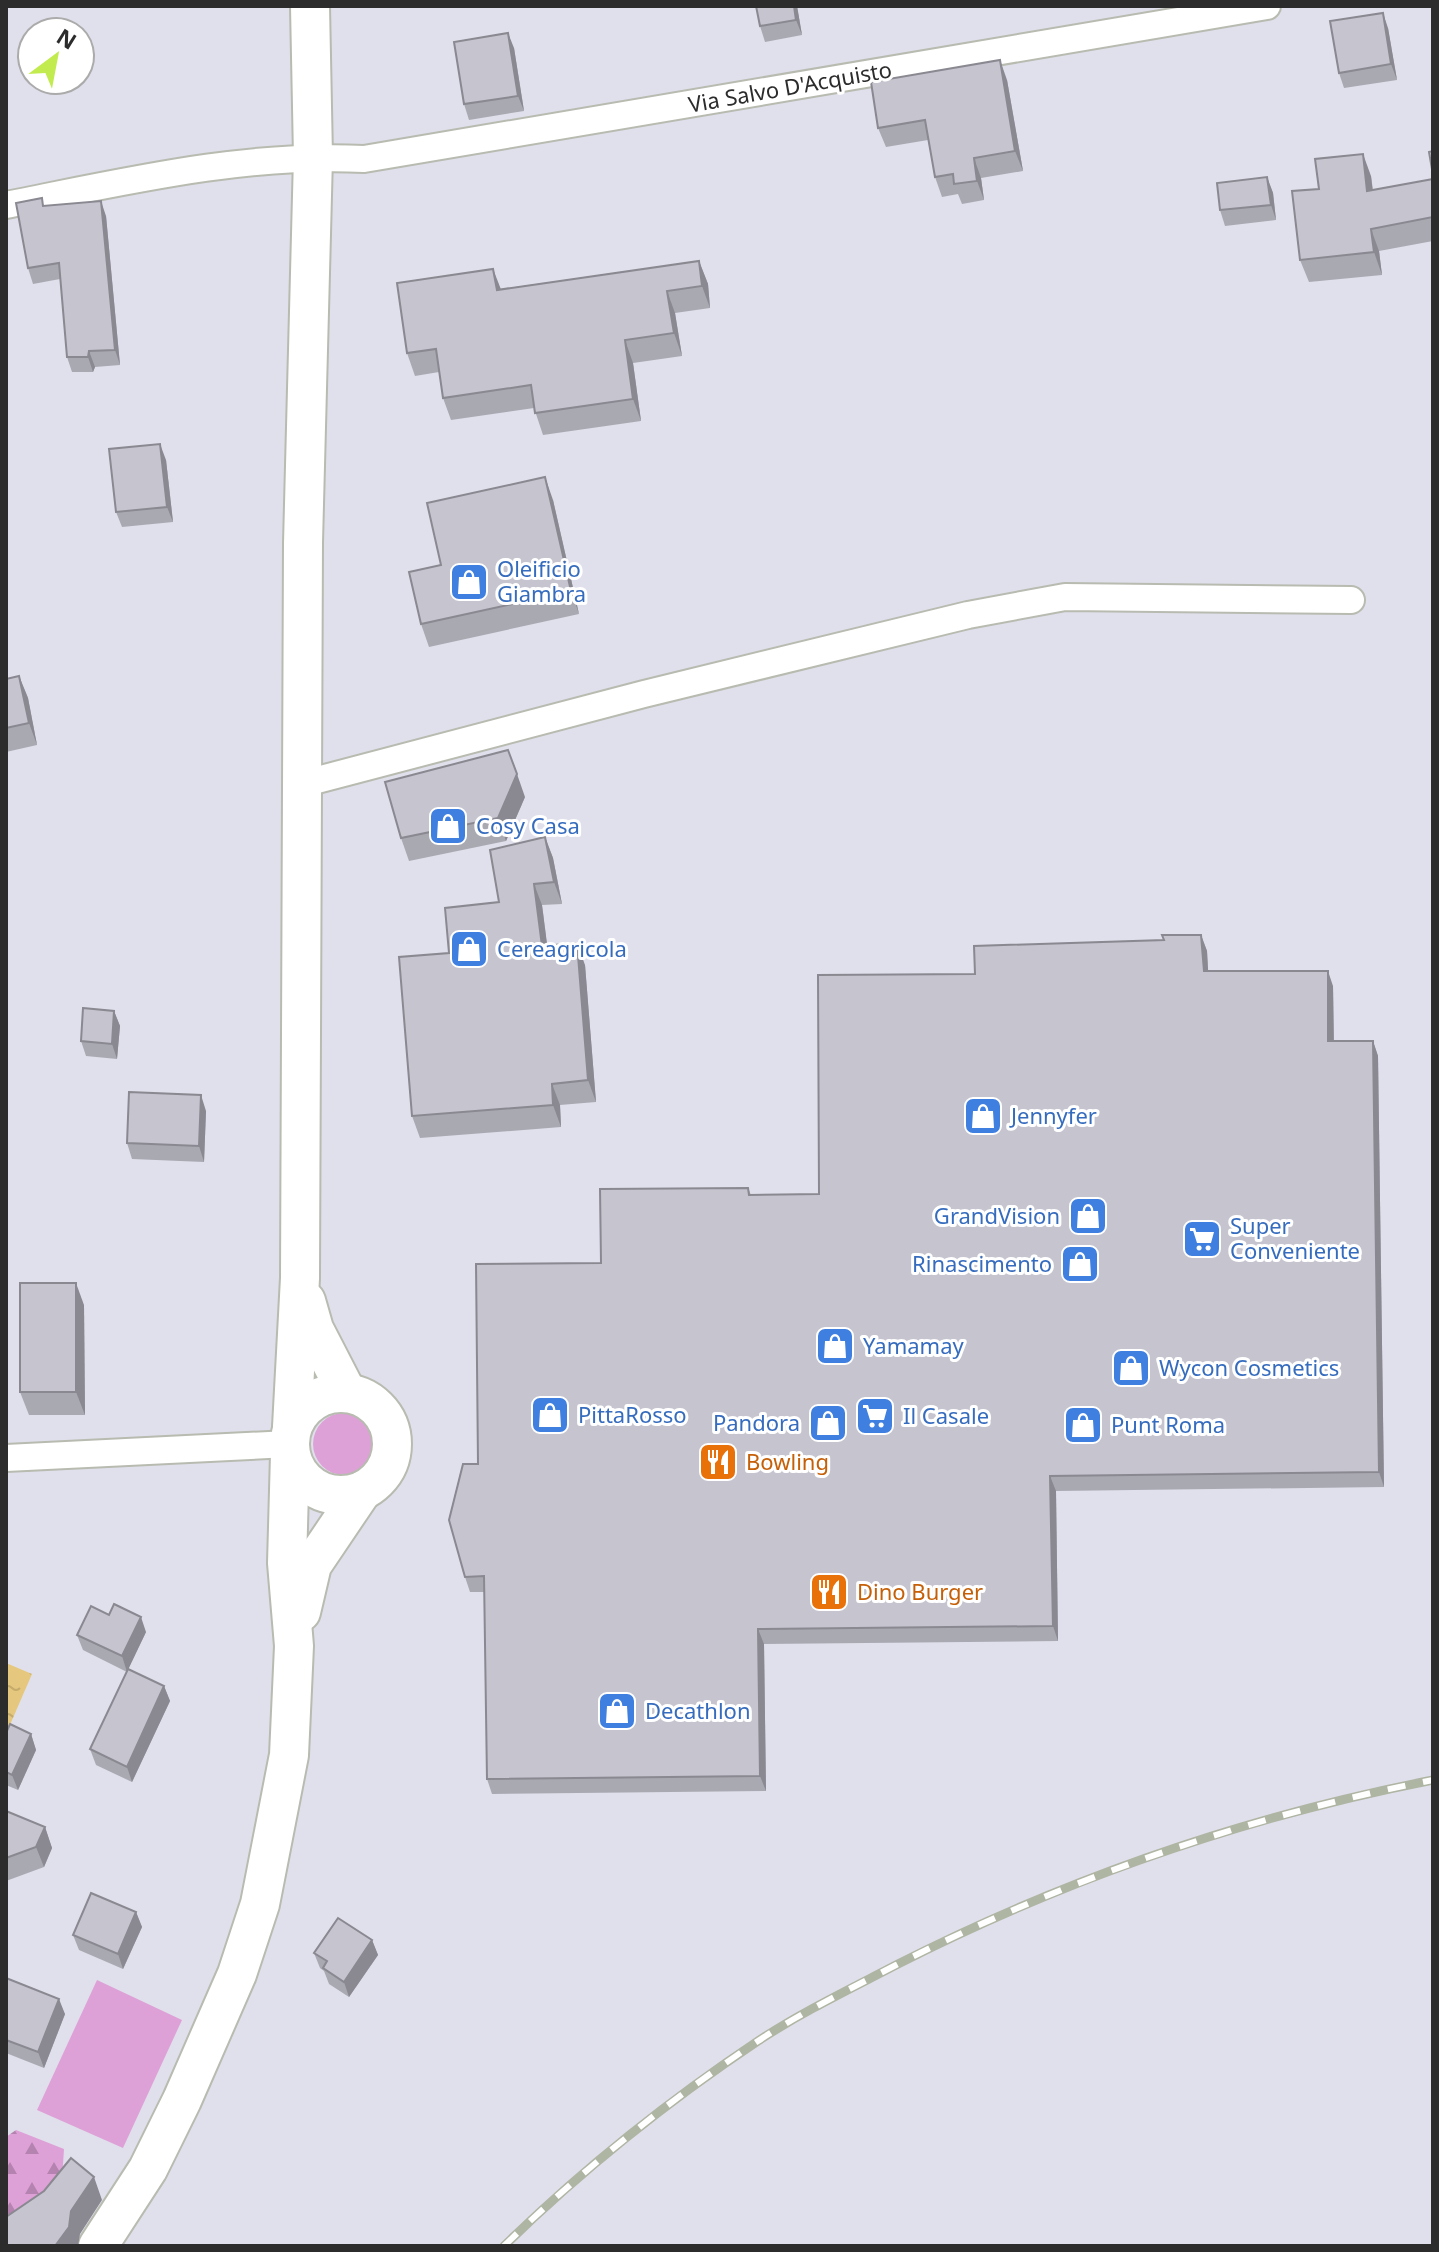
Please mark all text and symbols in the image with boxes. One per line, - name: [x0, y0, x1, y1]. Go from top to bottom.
- north arrow: [16, 16, 96, 96]
- text: N: [52, 21, 83, 56]
- street label: Via Salvo D'Acquisto: [686, 53, 894, 119]
- place label: Oleificio Giambra: [497, 553, 586, 608]
- shop icon: Oleificio Giambra: [448, 561, 490, 603]
- shop icon: Cosy Casa: [427, 805, 469, 847]
- place label: Cosy Casa: [476, 810, 580, 840]
- shop icon: Cereagricola: [448, 928, 490, 970]
- place label: Cereagricola: [497, 933, 627, 963]
- shop icon: Jennyfer: [962, 1095, 1004, 1137]
- place label: Jennyfer: [1009, 1100, 1097, 1130]
- shop icon: GrandVision: [1067, 1195, 1109, 1237]
- place label: GrandVision: [934, 1200, 1060, 1230]
- place label: Super Conveniente: [1230, 1210, 1360, 1265]
- supermarket icon: Super Conveniente: [1181, 1218, 1223, 1260]
- shop icon: Rinascimento: [1059, 1243, 1101, 1285]
- place label: Rinascimento: [912, 1248, 1052, 1278]
- shop icon: Yamamay: [814, 1325, 856, 1367]
- place label: Yamamay: [863, 1330, 965, 1360]
- shop icon: Wycon Cosmetics: [1110, 1347, 1152, 1389]
- place label: Wycon Cosmetics: [1159, 1352, 1339, 1382]
- shop icon: PittaRosso: [529, 1394, 571, 1436]
- supermarket icon: Il Casale: [854, 1395, 896, 1437]
- place label: PittaRosso: [578, 1399, 687, 1429]
- place label: Il Casale: [903, 1400, 989, 1430]
- shop icon: Pandora: [807, 1402, 849, 1444]
- shop icon: Punt Roma: [1062, 1404, 1104, 1446]
- place label: Pandora: [713, 1407, 800, 1437]
- place label: Punt Roma: [1111, 1409, 1225, 1439]
- restaurant icon: Bowling: [697, 1441, 739, 1483]
- place label: Bowling: [746, 1446, 829, 1476]
- restaurant icon: Dino Burger: [808, 1571, 850, 1613]
- place label: Dino Burger: [857, 1576, 983, 1606]
- shop icon: Decathlon: [596, 1690, 638, 1732]
- place label: Decathlon: [645, 1695, 751, 1725]

